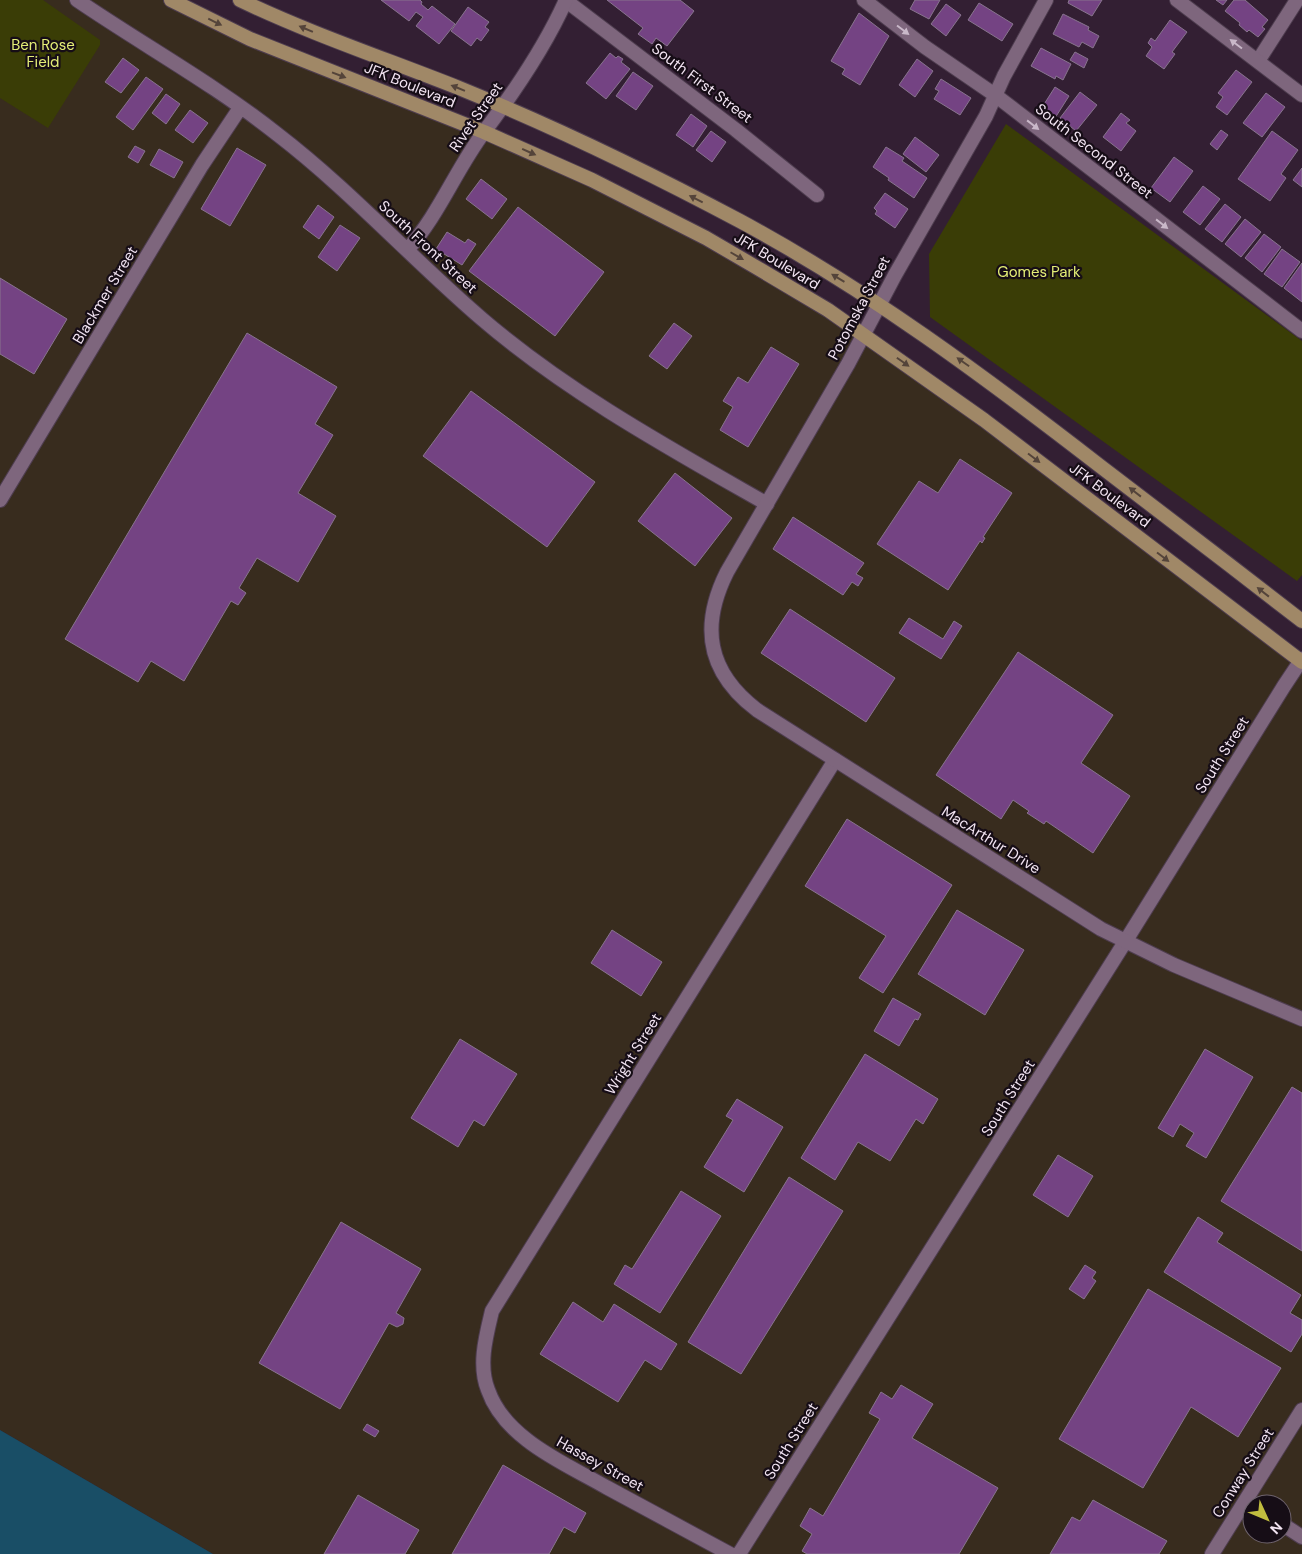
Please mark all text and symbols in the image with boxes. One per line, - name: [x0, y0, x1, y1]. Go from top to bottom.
- one-way arrow: [207, 18, 222, 26]
- one-way arrow: [896, 24, 909, 35]
- one-way arrow: [299, 25, 314, 33]
- park label: Ben Rose Field: [11, 35, 75, 72]
- street label: South First Street: [647, 38, 757, 128]
- one-way arrow: [1230, 38, 1243, 49]
- street label: JFK Boulevard: [361, 58, 459, 112]
- one-way arrow: [332, 71, 347, 79]
- street label: Rivet Street: [445, 78, 507, 156]
- one-way arrow: [450, 84, 465, 92]
- street label: South Second Street: [1031, 99, 1157, 203]
- one-way arrow: [1026, 120, 1039, 131]
- one-way arrow: [522, 148, 536, 156]
- one-way arrow: [689, 195, 703, 203]
- street label: South Front Street: [374, 196, 482, 298]
- one-way arrow: [1155, 219, 1168, 230]
- street label: JFK Boulevard: [730, 228, 824, 294]
- street label: Blackmer Street: [68, 242, 142, 348]
- one-way arrow: [730, 251, 743, 260]
- street label: Potomska Street: [823, 253, 895, 363]
- park label: Gomes Park: [997, 262, 1081, 282]
- one-way arrow: [831, 274, 844, 283]
- one-way arrow: [896, 357, 910, 367]
- one-way arrow: [956, 357, 969, 367]
- one-way arrow: [1027, 453, 1041, 463]
- street label: JFK Boulevard: [1065, 458, 1155, 532]
- one-way arrow: [1129, 487, 1142, 498]
- one-way arrow: [1157, 551, 1170, 562]
- one-way arrow: [1257, 586, 1270, 597]
- street label: South Street: [1190, 713, 1254, 797]
- street label: MacArthur Drive: [938, 802, 1044, 878]
- street label: Wright Street: [600, 1009, 666, 1099]
- street label: South Street: [976, 1056, 1040, 1140]
- street label: South Street: [759, 1399, 823, 1483]
- street label: Conway Street: [1207, 1424, 1279, 1522]
- street label: Hassey Street: [553, 1432, 647, 1496]
- north arrow: [1242, 1494, 1292, 1544]
- text: N: [1266, 1518, 1286, 1538]

